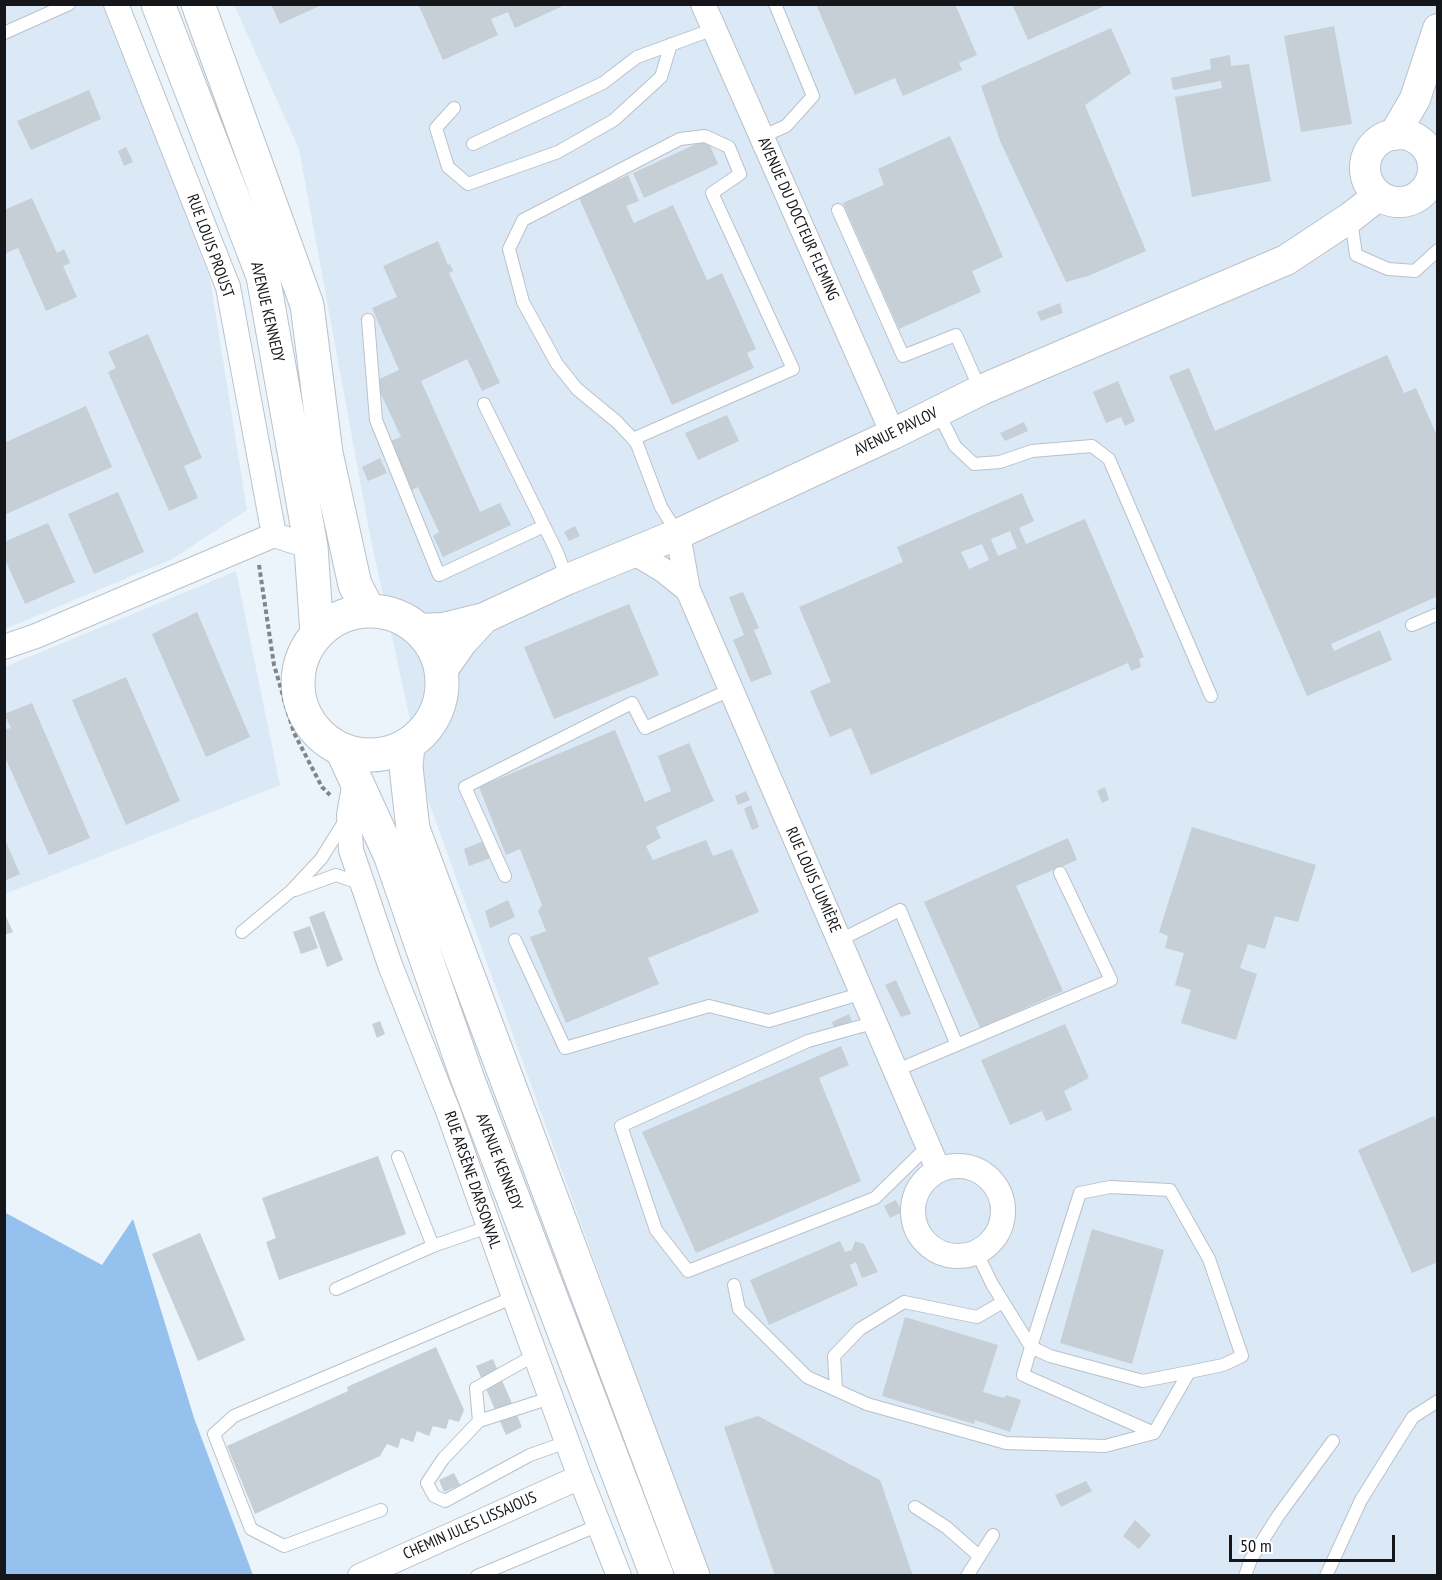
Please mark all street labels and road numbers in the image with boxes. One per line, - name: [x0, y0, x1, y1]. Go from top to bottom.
- street label: AVENUE DU DOCTEUR FLEMING: [753, 134, 843, 304]
- street label: RUE LOUIS PROUST: [182, 192, 238, 300]
- street label: AVENUE KENNEDY: [246, 260, 288, 364]
- street label: AVENUE PAVLOV: [851, 403, 941, 461]
- street label: RUE LOUIS LUMIÈRE: [781, 824, 845, 936]
- street label: RUE ARSÈNE D'ARSONVAL: [440, 1109, 504, 1251]
- street label: AVENUE KENNEDY: [472, 1111, 526, 1213]
- street label: CHEMIN JULES LISSAJOUS: [400, 1488, 540, 1564]

